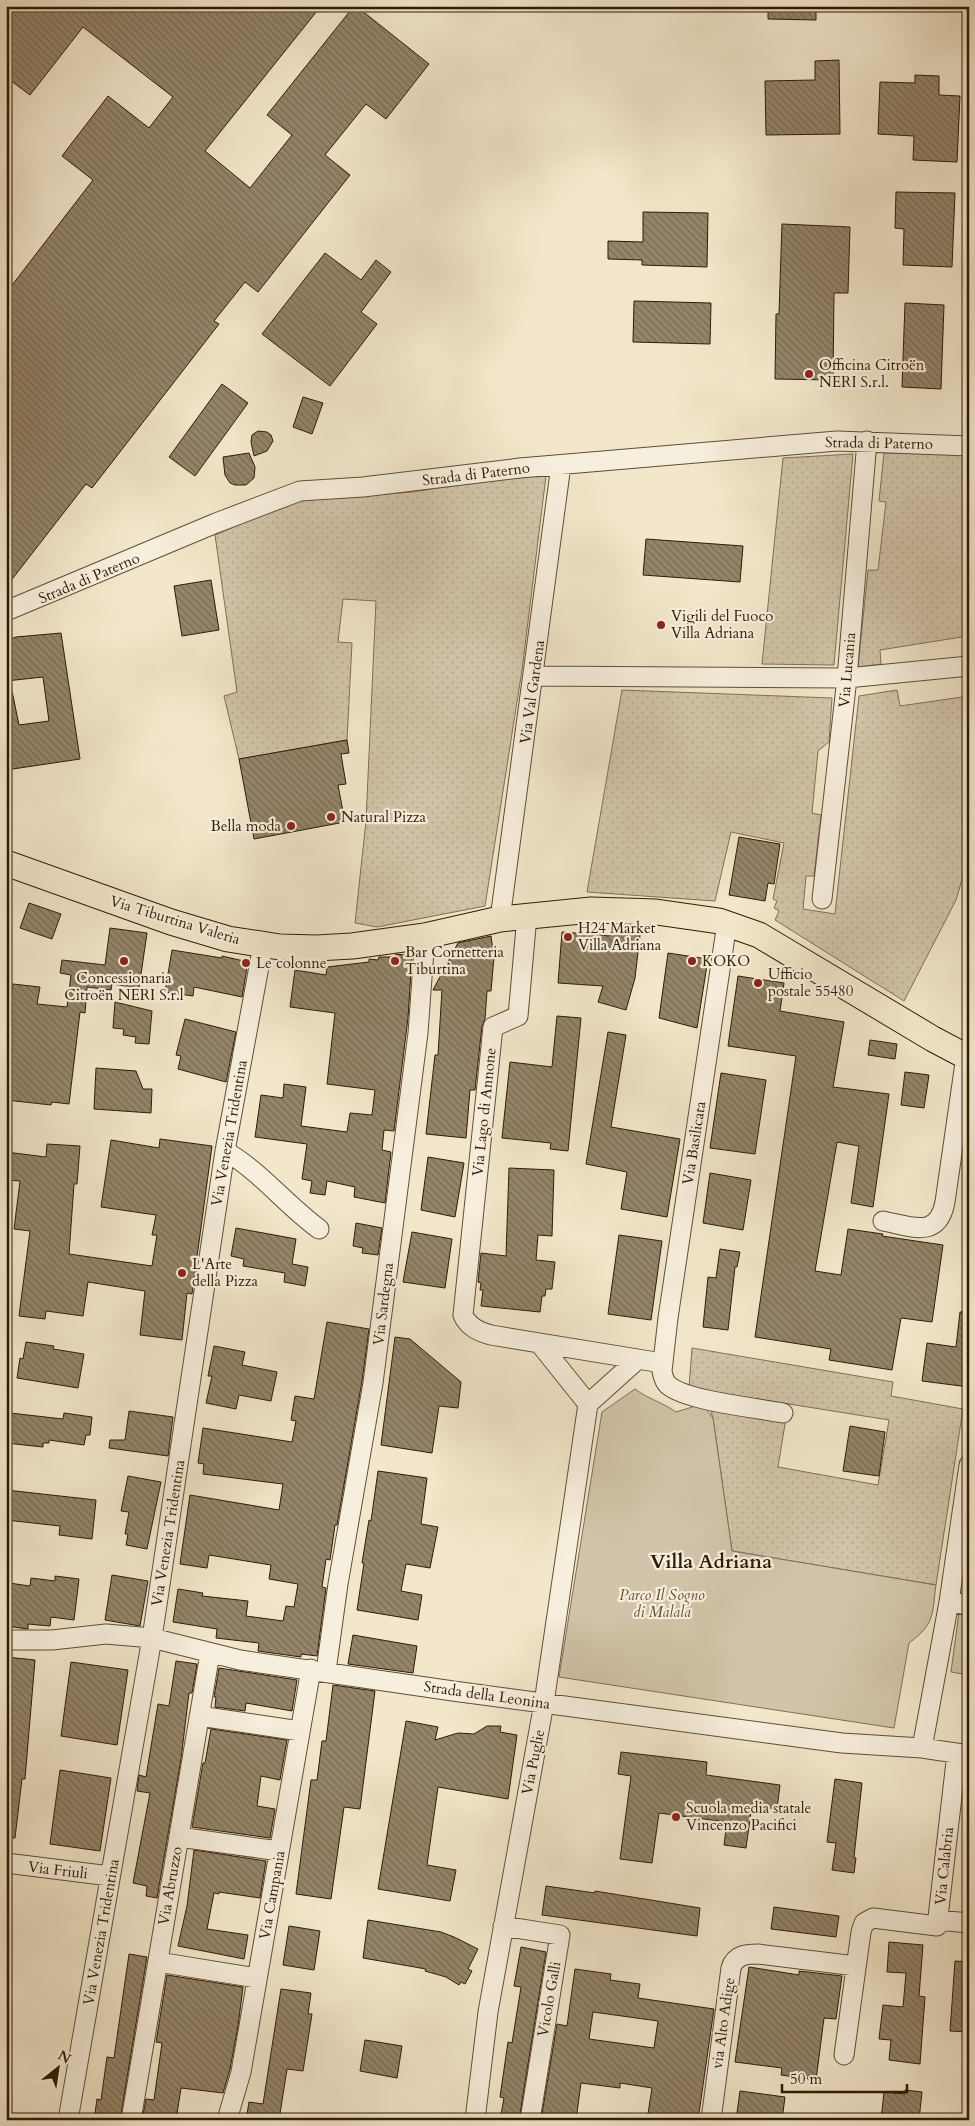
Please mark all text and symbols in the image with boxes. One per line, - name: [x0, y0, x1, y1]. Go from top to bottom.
- place label: Officina Citroën NERI S.r.l.: [819, 355, 925, 392]
- marker: Officina Citroën NERI S.r.l.: [803, 368, 815, 380]
- street label: Strada di Paterno: [825, 432, 933, 454]
- street label: Strada di Paterno: [421, 457, 531, 491]
- street label: Strada di Paterno: [35, 548, 143, 608]
- place label: Vigili del Fuoco Villa Adriana: [671, 606, 773, 643]
- marker: Vigili del Fuoco Villa Adriana: [655, 619, 667, 631]
- street label: Via Lucania: [834, 631, 860, 709]
- street label: Via Val Gardena: [515, 638, 549, 745]
- place label: Natural Pizza: [341, 807, 427, 827]
- marker: Natural Pizza: [325, 811, 337, 823]
- place label: Bella moda: [211, 816, 282, 836]
- marker: Bella moda: [285, 820, 297, 832]
- street label: Via Tiburtina Valeria: [108, 891, 243, 949]
- place label: H24 Market Villa Adriana: [578, 918, 662, 955]
- marker: H24 Market Villa Adriana: [562, 931, 574, 943]
- place label: Bar Cornetteria Tiburtina: [405, 942, 505, 979]
- place label: KOKO: [702, 951, 750, 971]
- place label: Le colonne: [256, 953, 327, 973]
- marker: Concessionaria Citroën NERI S.r.l: [118, 955, 130, 967]
- marker: Bar Cornetteria Tiburtina: [389, 955, 401, 967]
- marker: KOKO: [686, 955, 698, 967]
- marker: Le colonne: [240, 957, 252, 969]
- place label: Ufficio postale 55480: [768, 964, 854, 1001]
- place label: Concessionaria Citroën NERI S.r.l: [64, 968, 184, 1005]
- marker: Ufficio postale 55480: [752, 977, 764, 989]
- street label: Via Lago di Annone: [467, 1047, 501, 1177]
- street label: Via Venezia Tridentina: [206, 1058, 252, 1208]
- street label: Via Basilicata: [678, 1099, 711, 1186]
- place label: L'Arte della Pizza: [192, 1254, 258, 1291]
- street label: Via Sardegna: [368, 1261, 398, 1347]
- marker: L'Arte della Pizza: [176, 1267, 188, 1279]
- street label: Via Venezia Tridentina: [147, 1458, 190, 1608]
- district label: Villa Adriana: [650, 1548, 772, 1575]
- park label: Parco Il Sogno di Malala: [619, 1585, 705, 1622]
- street label: Strada della Leonina: [423, 1676, 552, 1714]
- street label: Via Puglie: [517, 1727, 549, 1796]
- place label: Scuola media statale Vincenzo Pacifici: [686, 1798, 812, 1835]
- marker: Scuola media statale Vincenzo Pacifici: [670, 1811, 682, 1823]
- street label: Via Calabria: [930, 1826, 958, 1906]
- street label: Via Abruzzo: [153, 1845, 187, 1927]
- street label: Via Campania: [254, 1848, 290, 1941]
- street label: Via Friuli: [27, 1856, 89, 1884]
- street label: Via Venezia Tridentina: [78, 1857, 124, 2007]
- street label: Vicolo Galli: [533, 1960, 565, 2038]
- street label: via Alto Adige: [707, 1976, 739, 2070]
- north arrow: [32, 2044, 82, 2094]
- text: N: [54, 2046, 74, 2068]
- scale bar: [782, 2061, 908, 2093]
- text: 50 m: [790, 2069, 822, 2089]

